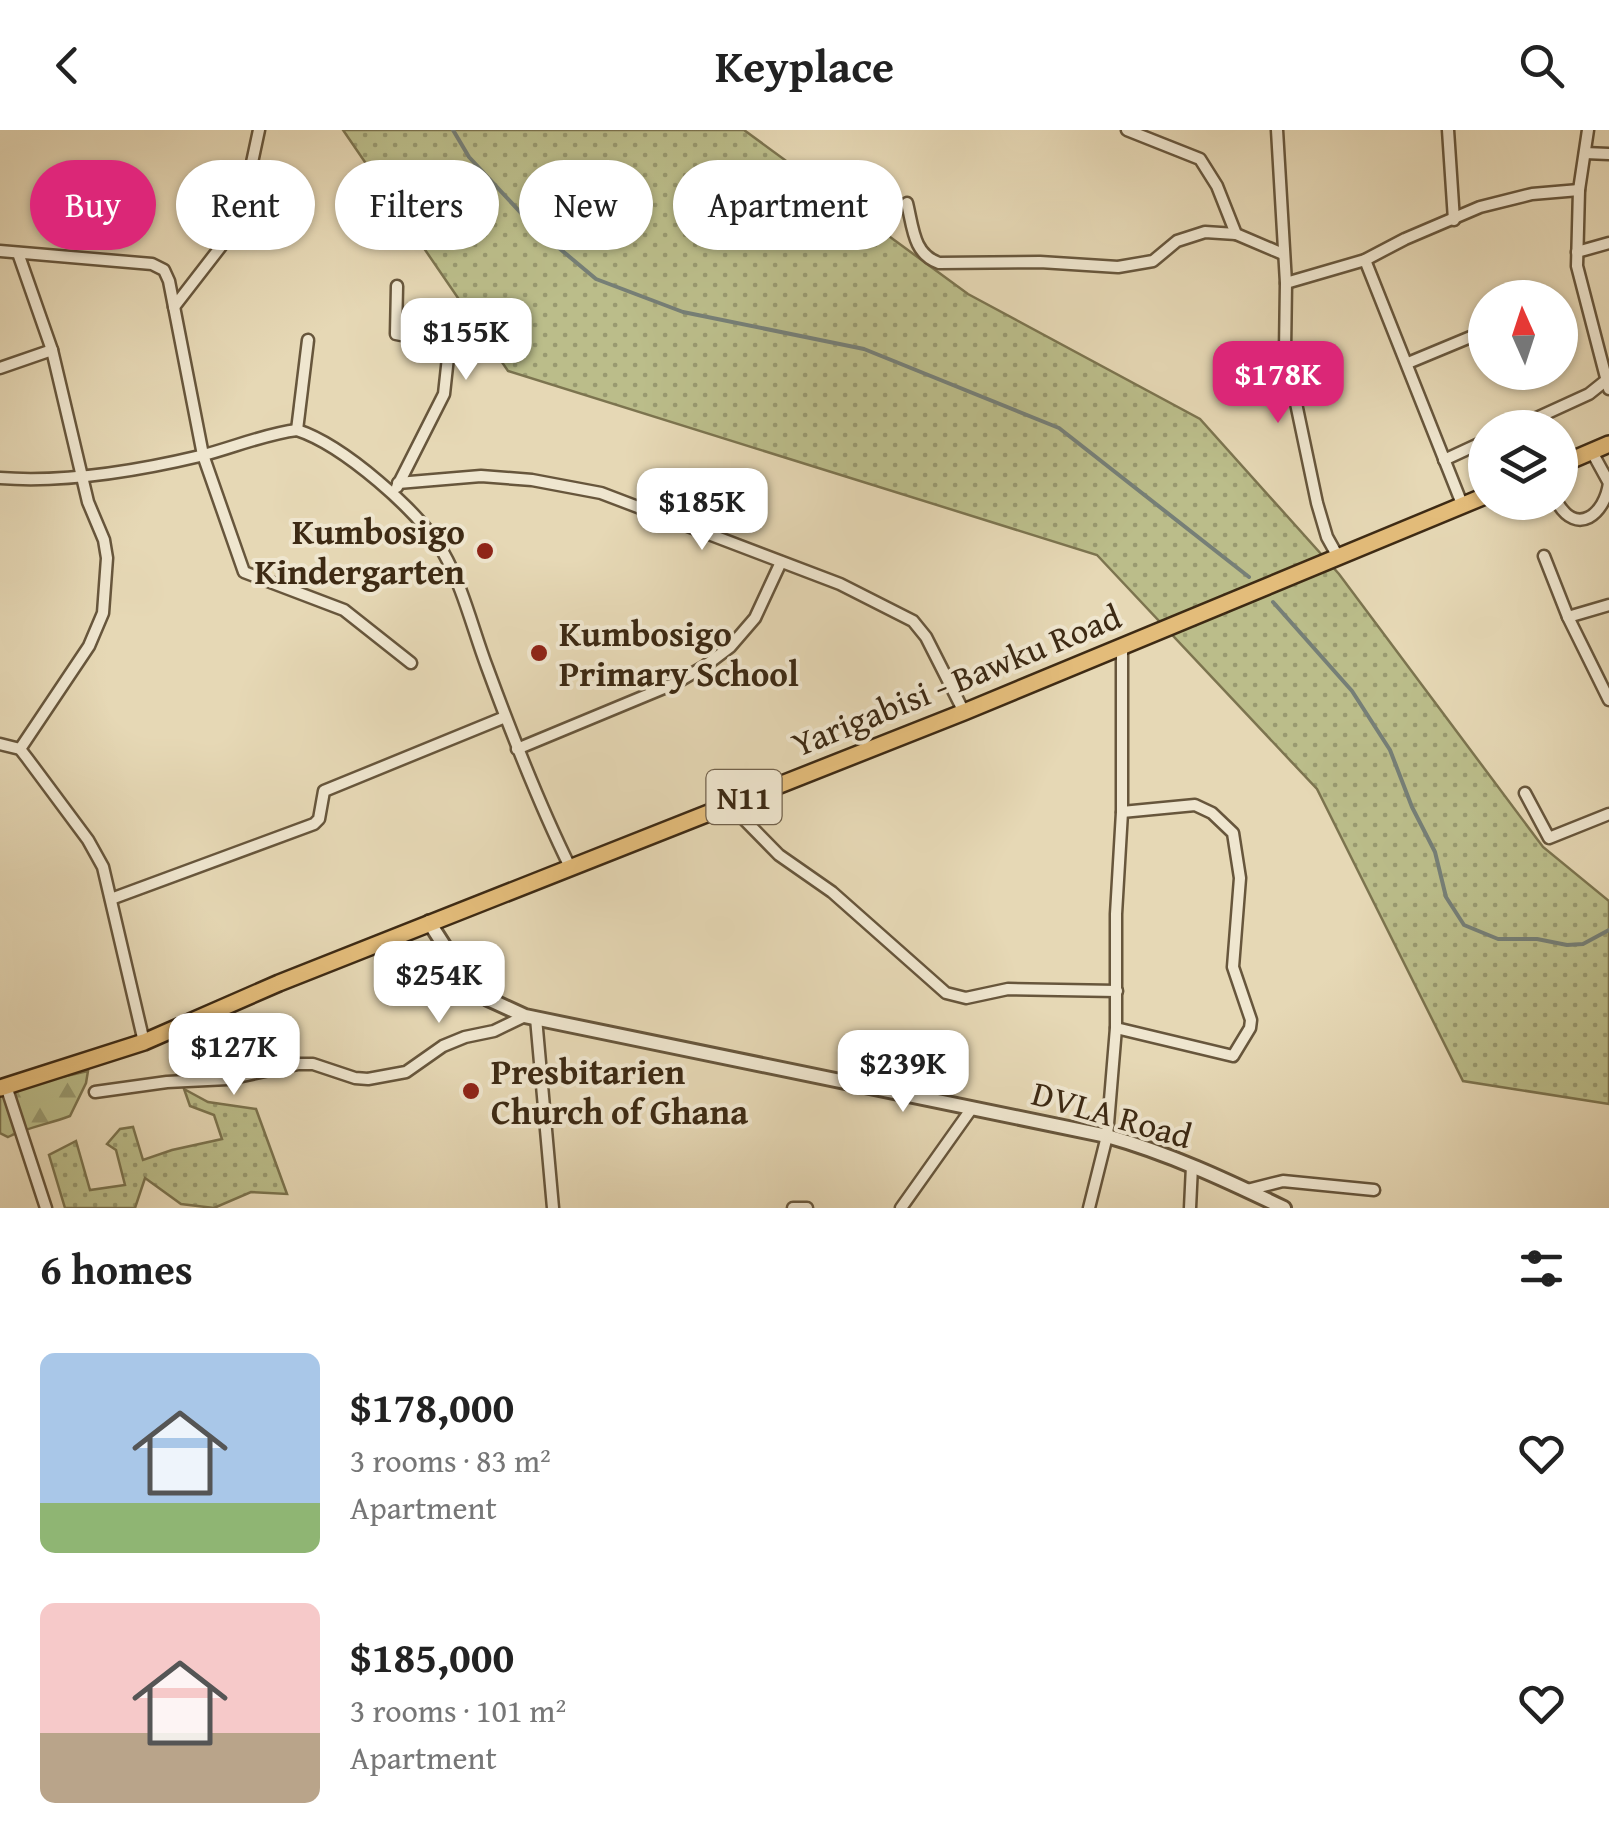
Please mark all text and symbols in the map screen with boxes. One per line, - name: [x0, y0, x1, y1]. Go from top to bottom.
- text: Keyplace: [715, 33, 894, 98]
- icon: back: [40, 38, 95, 93]
- icon: search: [1514, 38, 1569, 93]
- chip: Buy: [30, 160, 156, 250]
- chip: Rent: [176, 160, 315, 250]
- chip: Filters: [335, 160, 499, 250]
- chip: New: [519, 160, 653, 250]
- chip: Apartment: [673, 160, 903, 250]
- north arrow: [1468, 280, 1578, 390]
- map controls: [1468, 280, 1578, 520]
- pin: $155K: [396, 298, 536, 383]
- text: $155K: [423, 307, 509, 354]
- pin: $178K: [1208, 341, 1348, 426]
- text: $178K: [1235, 350, 1321, 397]
- button: layers: [1468, 410, 1578, 520]
- pin: $185K: [632, 468, 772, 553]
- text: $185K: [659, 477, 745, 524]
- place label: Kumbosigo Kindergarten: [254, 506, 465, 597]
- marker: Kumbosigo Kindergarten: [474, 540, 496, 562]
- street label: Yarigabisi - Bawku Road: [784, 590, 1129, 769]
- place label: Kumbosigo Primary School: [559, 608, 799, 699]
- marker: Kumbosigo Primary School: [528, 642, 550, 664]
- road number: N11: [706, 770, 782, 824]
- pin: $254K: [369, 941, 509, 1026]
- text: $254K: [396, 950, 482, 997]
- pin: $127K: [164, 1013, 304, 1098]
- text: $127K: [191, 1022, 277, 1069]
- pin: $239K: [833, 1030, 973, 1115]
- text: $239K: [860, 1039, 946, 1086]
- place label: Presbitarien Church of Ghana: [491, 1046, 748, 1137]
- street label: DVLA Road: [1026, 1067, 1198, 1161]
- marker: Presbitarien Church of Ghana: [460, 1080, 482, 1102]
- text: 6 homes: [40, 1238, 193, 1299]
- icon: filters: [1514, 1241, 1569, 1296]
- text: $178,000: [350, 1376, 514, 1437]
- icon: home: [120, 1393, 240, 1513]
- icon: heart: [1514, 1426, 1569, 1481]
- text: 3 rooms · 83 m²: [350, 1437, 551, 1484]
- text: Apartment: [350, 1484, 497, 1531]
- text: $185,000: [350, 1626, 514, 1687]
- icon: home: [120, 1643, 240, 1763]
- icon: heart: [1514, 1676, 1569, 1731]
- text: 3 rooms · 101 m²: [350, 1687, 566, 1734]
- text: Apartment: [350, 1734, 497, 1781]

